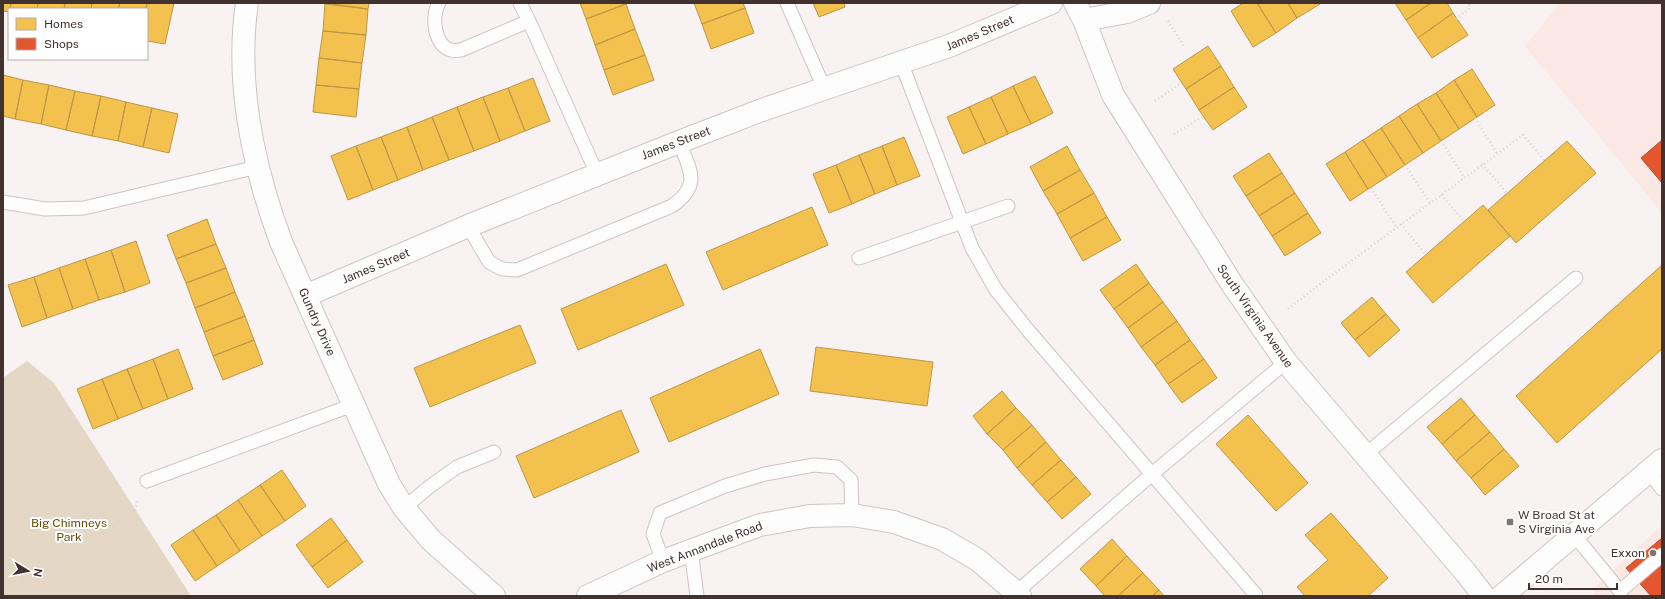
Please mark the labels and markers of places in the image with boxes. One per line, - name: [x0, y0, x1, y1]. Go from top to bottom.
- place label: W Broad St at S Virginia Ave: [1518, 508, 1595, 536]
- marker: W Broad St at S Virginia Ave: [1505, 517, 1515, 527]
- place label: Exxon: [1611, 546, 1645, 560]
- marker: Exxon: [1648, 548, 1658, 558]

